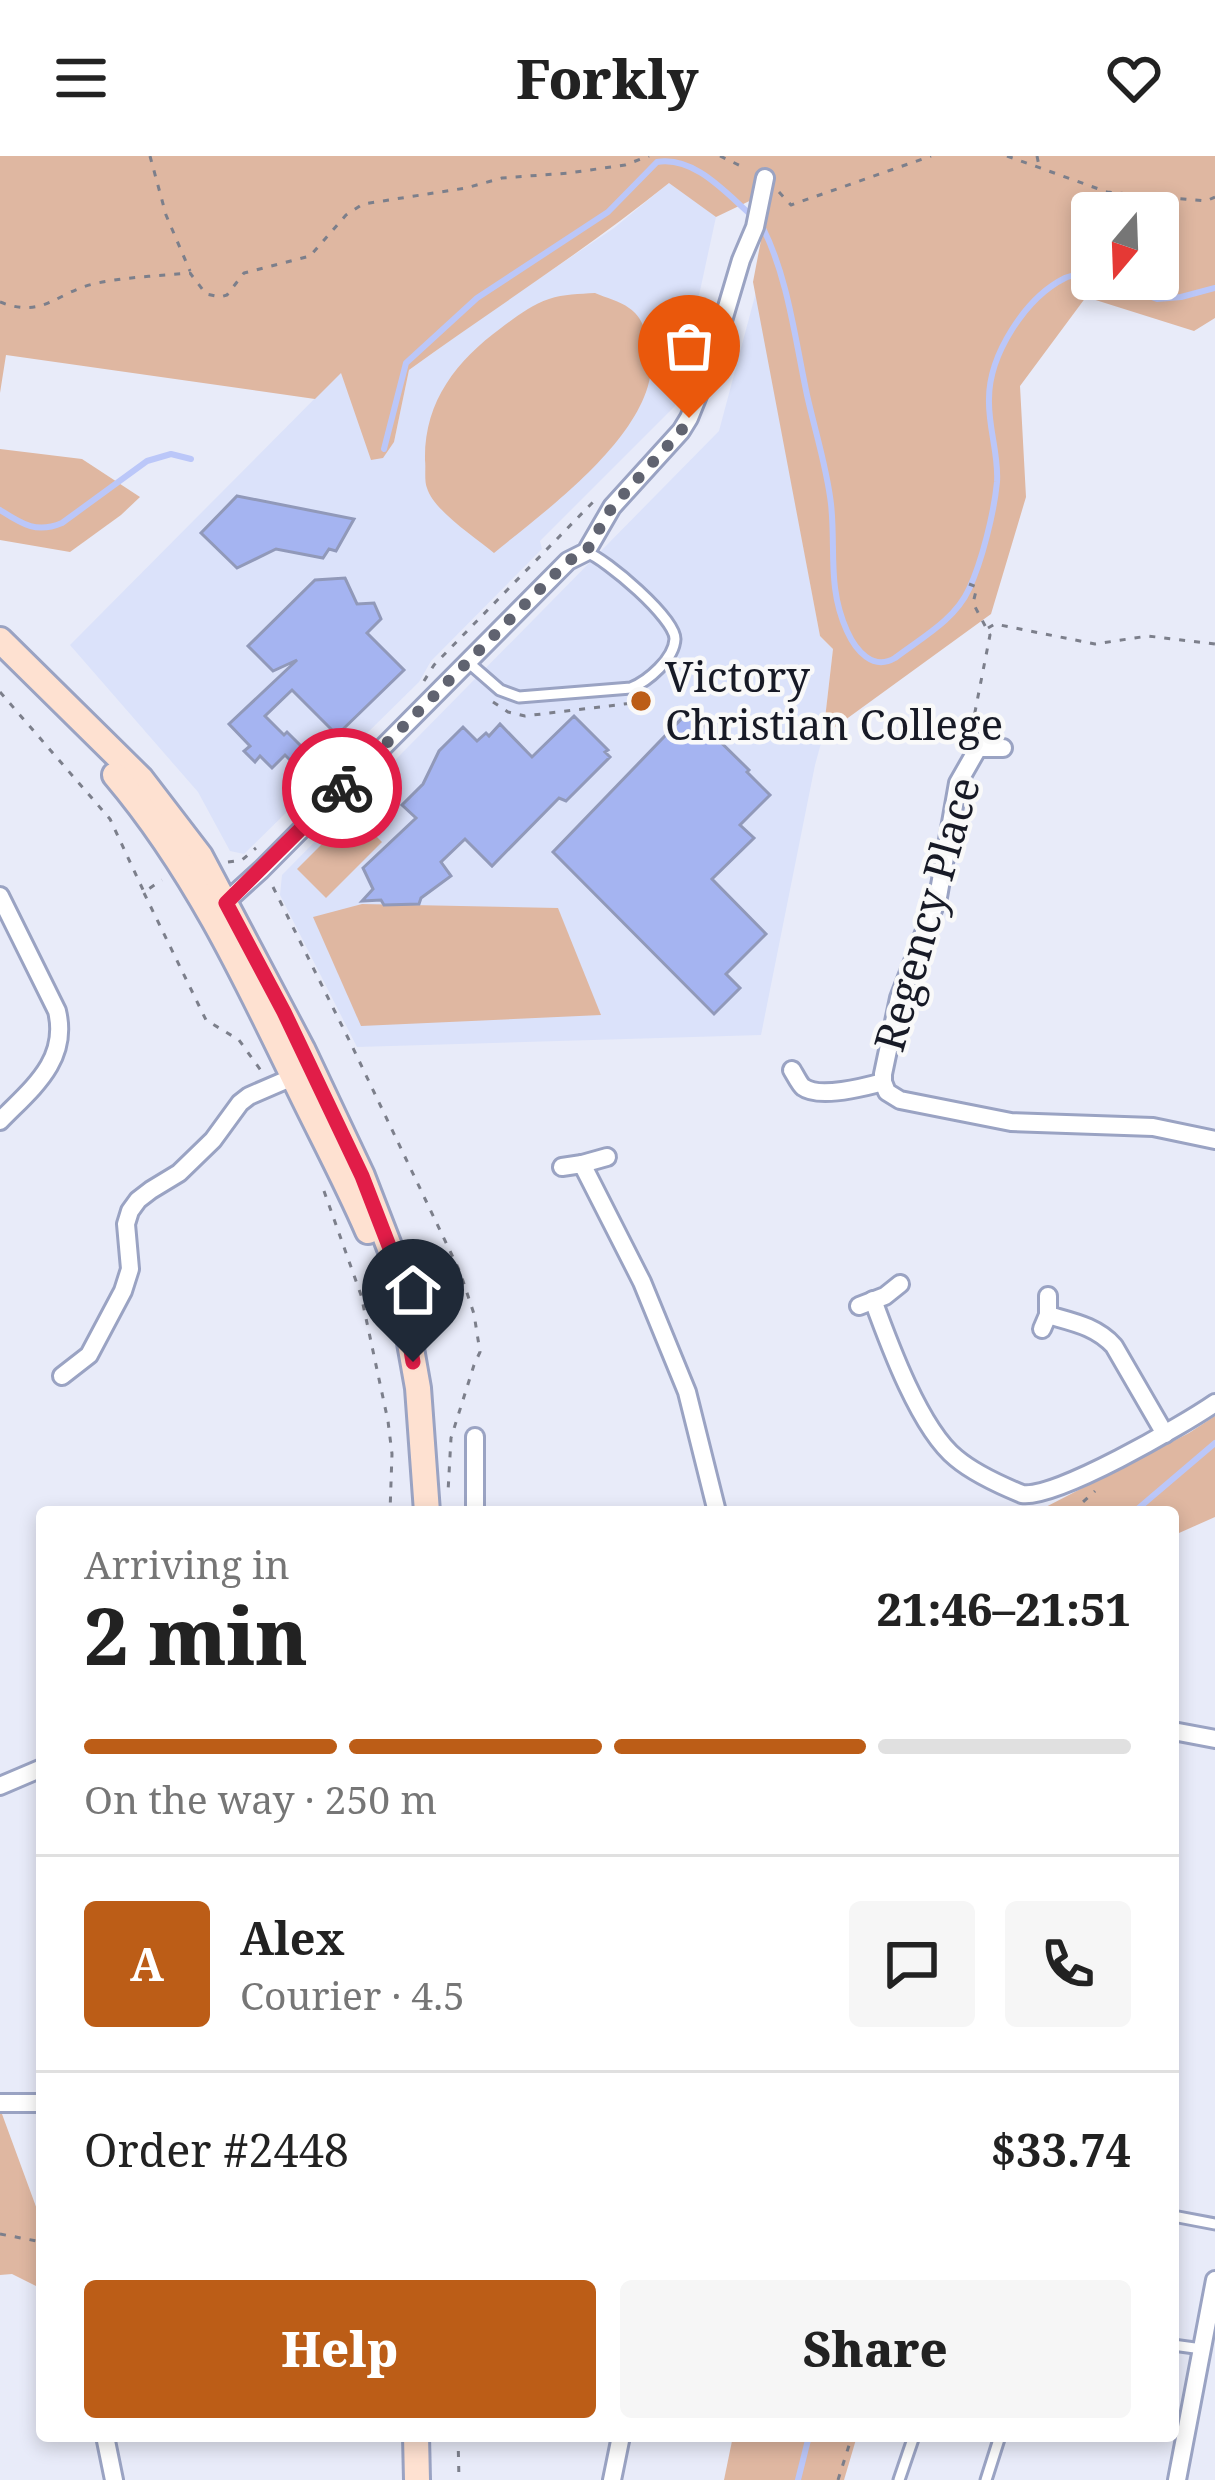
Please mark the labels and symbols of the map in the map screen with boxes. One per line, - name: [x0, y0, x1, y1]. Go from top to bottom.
- north arrow: [1071, 192, 1179, 300]
- pin: [638, 295, 740, 418]
- place label: Victory Christian College: [665, 647, 1003, 752]
- marker: Victory Christian College: [628, 688, 654, 714]
- courier: [282, 728, 402, 848]
- street label: Regency Place: [859, 770, 992, 1057]
- pin: [362, 1239, 464, 1362]

